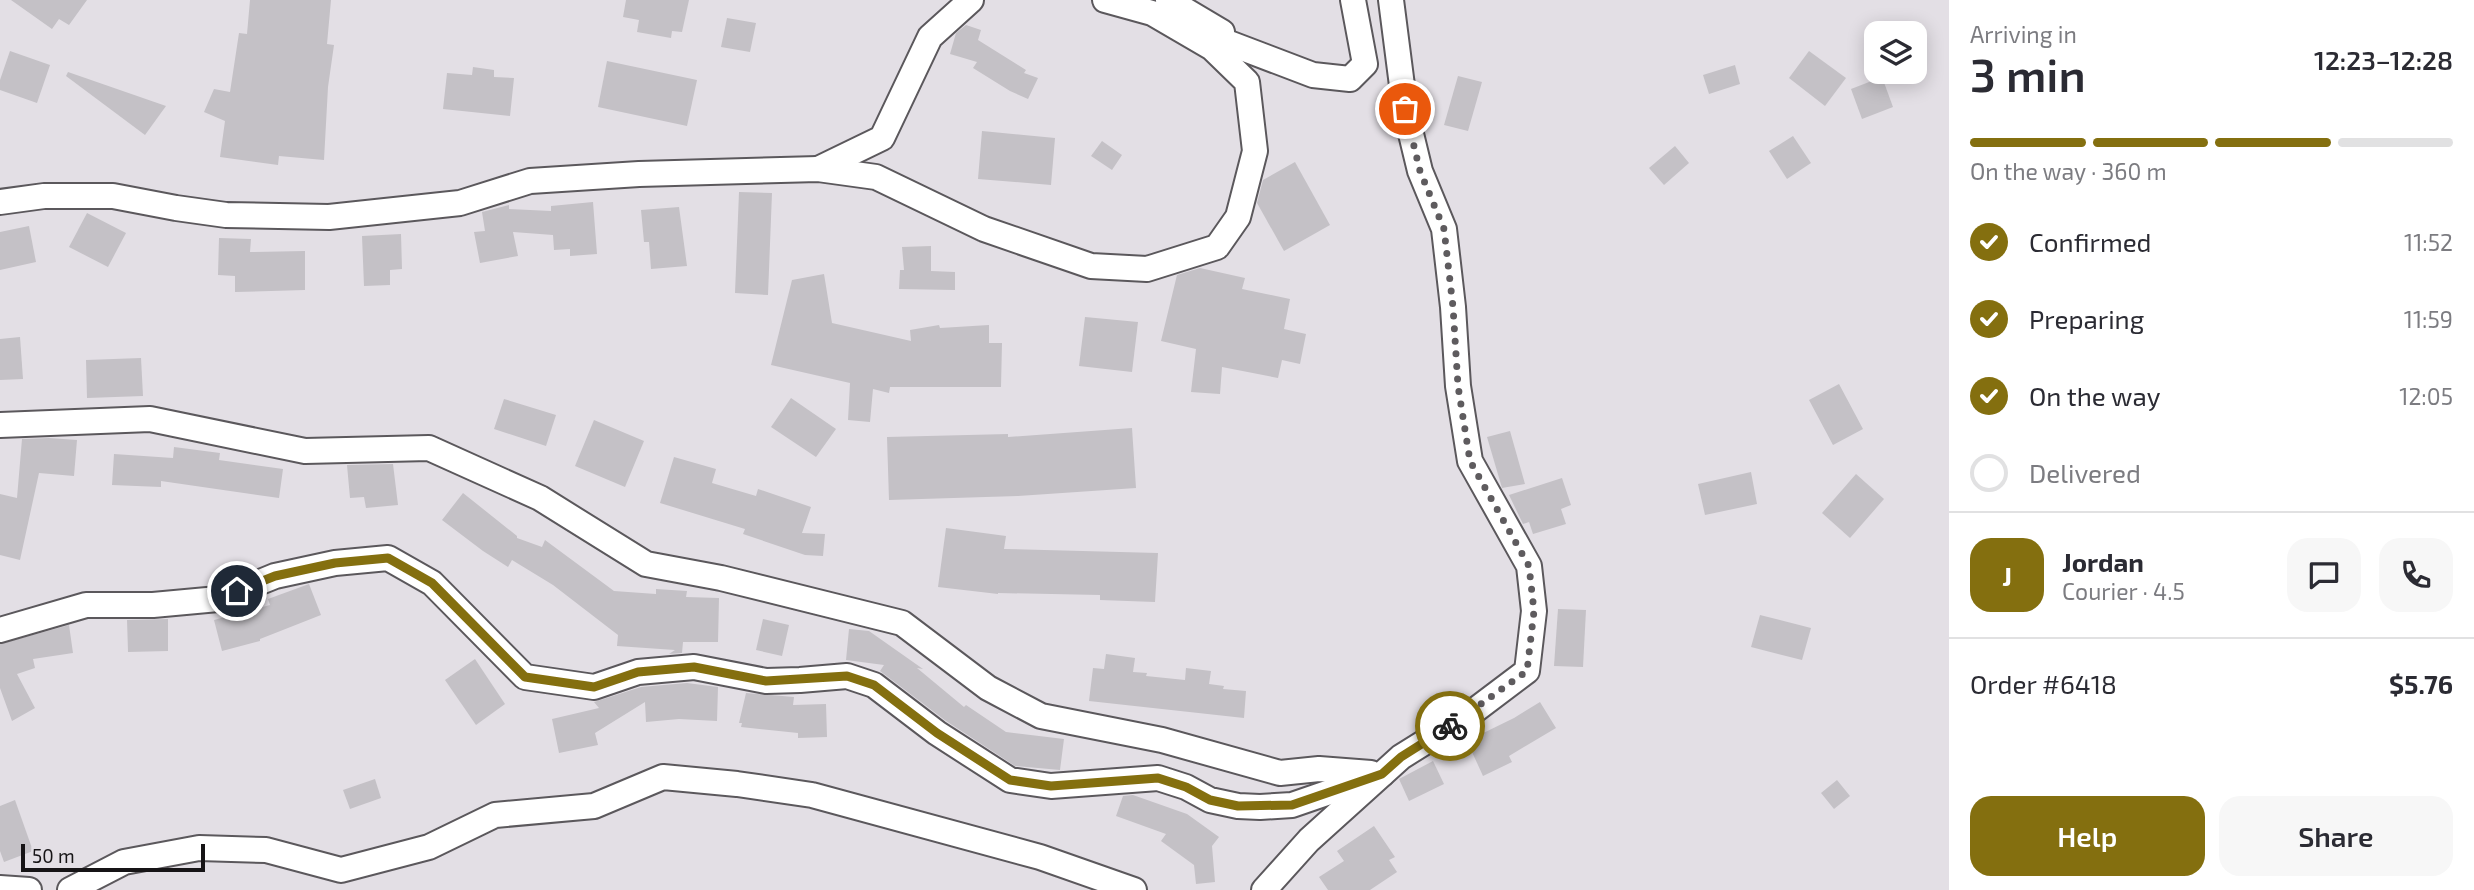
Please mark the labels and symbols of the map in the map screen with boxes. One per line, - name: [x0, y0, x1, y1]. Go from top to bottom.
- pin: [1375, 79, 1435, 139]
- pin: [207, 561, 267, 621]
- courier: [1415, 691, 1485, 761]
- scale bar: [21, 841, 205, 873]

